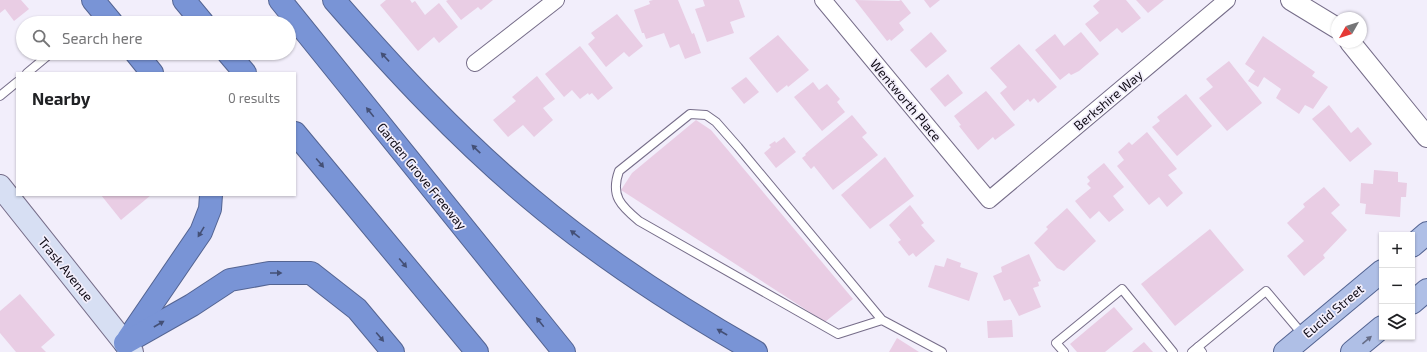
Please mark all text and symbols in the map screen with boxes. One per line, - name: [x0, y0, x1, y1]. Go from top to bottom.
- north arrow: [1331, 12, 1367, 48]
- search box: [16, 16, 296, 60]
- icon: search: [30, 27, 52, 49]
- text: Search here: [62, 29, 143, 47]
- one-way arrow: [381, 52, 390, 61]
- street label: Wentworth Place: [867, 56, 945, 144]
- street label: Berkshire Way: [1070, 66, 1146, 134]
- text: Nearby: [32, 88, 90, 108]
- text: 0 results: [228, 90, 280, 106]
- one-way arrow: [365, 106, 374, 117]
- street label: Garden Grove Freeway: [374, 119, 470, 233]
- one-way arrow: [471, 144, 481, 154]
- one-way arrow: [316, 158, 324, 169]
- one-way arrow: [197, 226, 204, 238]
- one-way arrow: [570, 229, 581, 238]
- map controls: [1379, 232, 1415, 340]
- button: +: [1379, 232, 1415, 268]
- street label: Trask Avenue: [35, 234, 97, 304]
- one-way arrow: [399, 258, 408, 268]
- button: −: [1379, 268, 1415, 304]
- one-way arrow: [270, 270, 283, 276]
- street label: Euclid Street: [1299, 281, 1367, 341]
- button: layers: [1379, 304, 1415, 340]
- one-way arrow: [535, 316, 544, 327]
- one-way arrow: [153, 320, 165, 327]
- one-way arrow: [716, 329, 728, 336]
- one-way arrow: [376, 332, 385, 342]
- one-way arrow: [1362, 335, 1372, 344]

